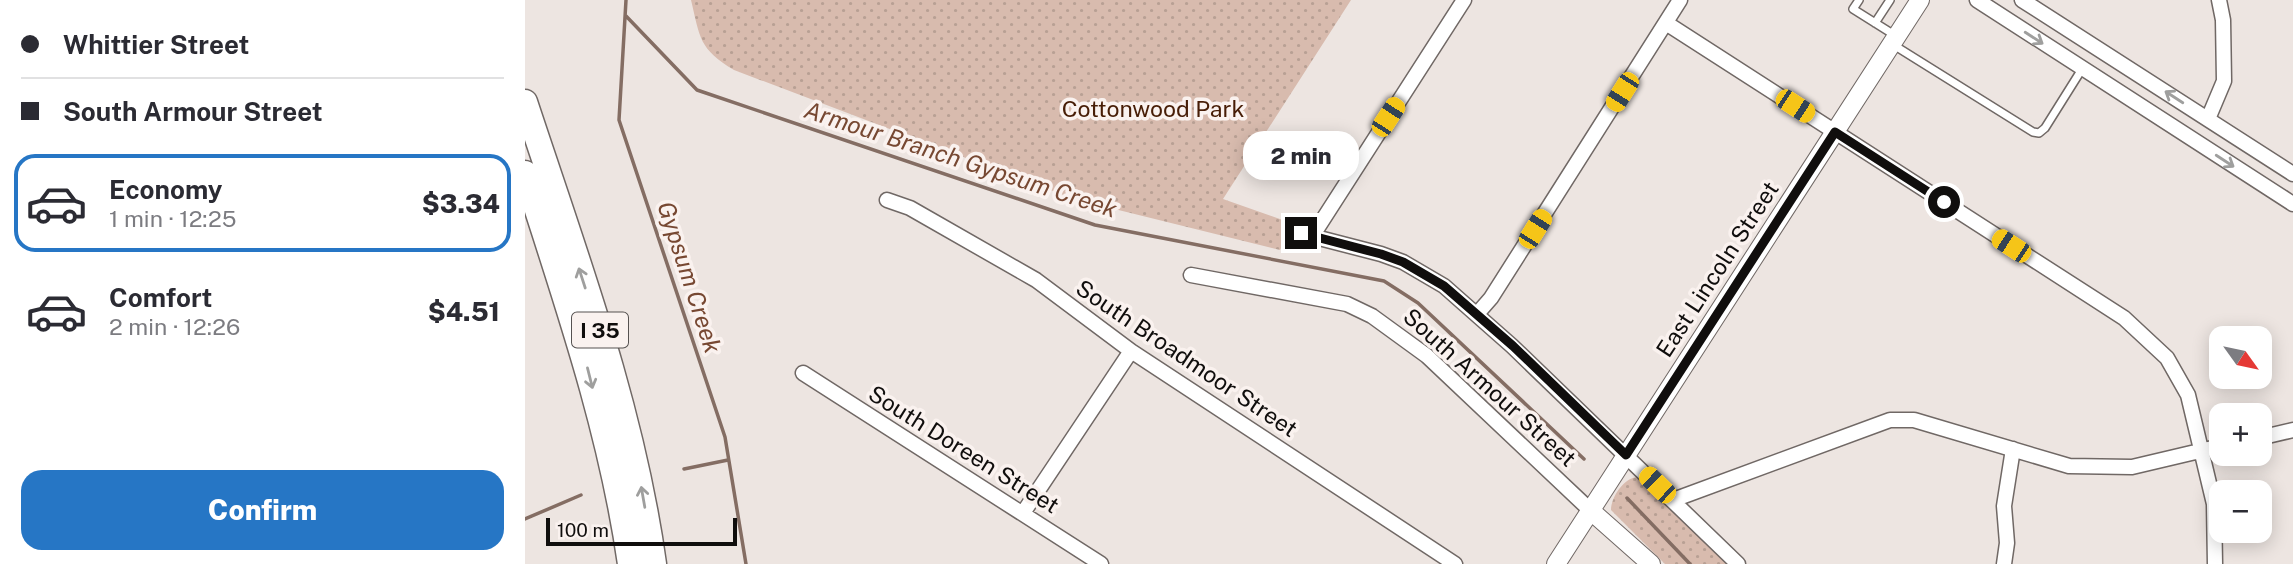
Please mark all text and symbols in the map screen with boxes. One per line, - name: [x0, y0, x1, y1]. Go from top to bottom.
- text: Whittier Street: [63, 29, 249, 60]
- one-way arrow: [2024, 30, 2043, 45]
- car: [1602, 69, 1643, 115]
- car: [1772, 86, 1819, 126]
- one-way arrow: [2164, 90, 2184, 104]
- car: [1368, 94, 1409, 140]
- water label: Armour Branch Gypsum Creek: [801, 95, 1121, 223]
- park label: Cottonwood Park: [1062, 95, 1244, 122]
- text: South Armour Street: [63, 96, 323, 127]
- callout: 2 min: [1243, 132, 1359, 180]
- text: 2 min: [1270, 142, 1332, 169]
- one-way arrow: [2215, 154, 2235, 168]
- icon: car: [25, 172, 88, 235]
- text: Economy: [109, 174, 222, 205]
- street label: East Lincoln Street: [1650, 176, 1784, 362]
- route start: [1928, 186, 1960, 218]
- text: $3.34: [422, 188, 500, 219]
- water label: Gypsum Creek: [652, 198, 728, 356]
- text: 1 min · 12:25: [109, 205, 236, 232]
- car: [1515, 206, 1556, 252]
- route end: [1285, 217, 1317, 249]
- car: [1988, 226, 2035, 266]
- one-way arrow: [575, 267, 588, 289]
- street label: South Broadmoor Street: [1071, 274, 1303, 442]
- icon: car: [25, 280, 88, 343]
- text: Comfort: [109, 282, 212, 313]
- text: $4.51: [428, 296, 500, 327]
- street label: South Armour Street: [1398, 302, 1582, 472]
- road number: I 35: [572, 312, 628, 348]
- text: 2 min · 12:26: [109, 313, 240, 340]
- north arrow: [2209, 326, 2271, 388]
- map controls: [2209, 326, 2272, 543]
- one-way arrow: [584, 366, 597, 389]
- street label: South Doreen Street: [864, 379, 1064, 519]
- button: +: [2209, 403, 2272, 466]
- car: [1635, 463, 1680, 507]
- button: Confirm: [21, 470, 504, 550]
- button: −: [2209, 480, 2272, 543]
- one-way arrow: [635, 486, 649, 509]
- scale bar: [546, 515, 737, 547]
- text: 100 m: [557, 519, 609, 541]

